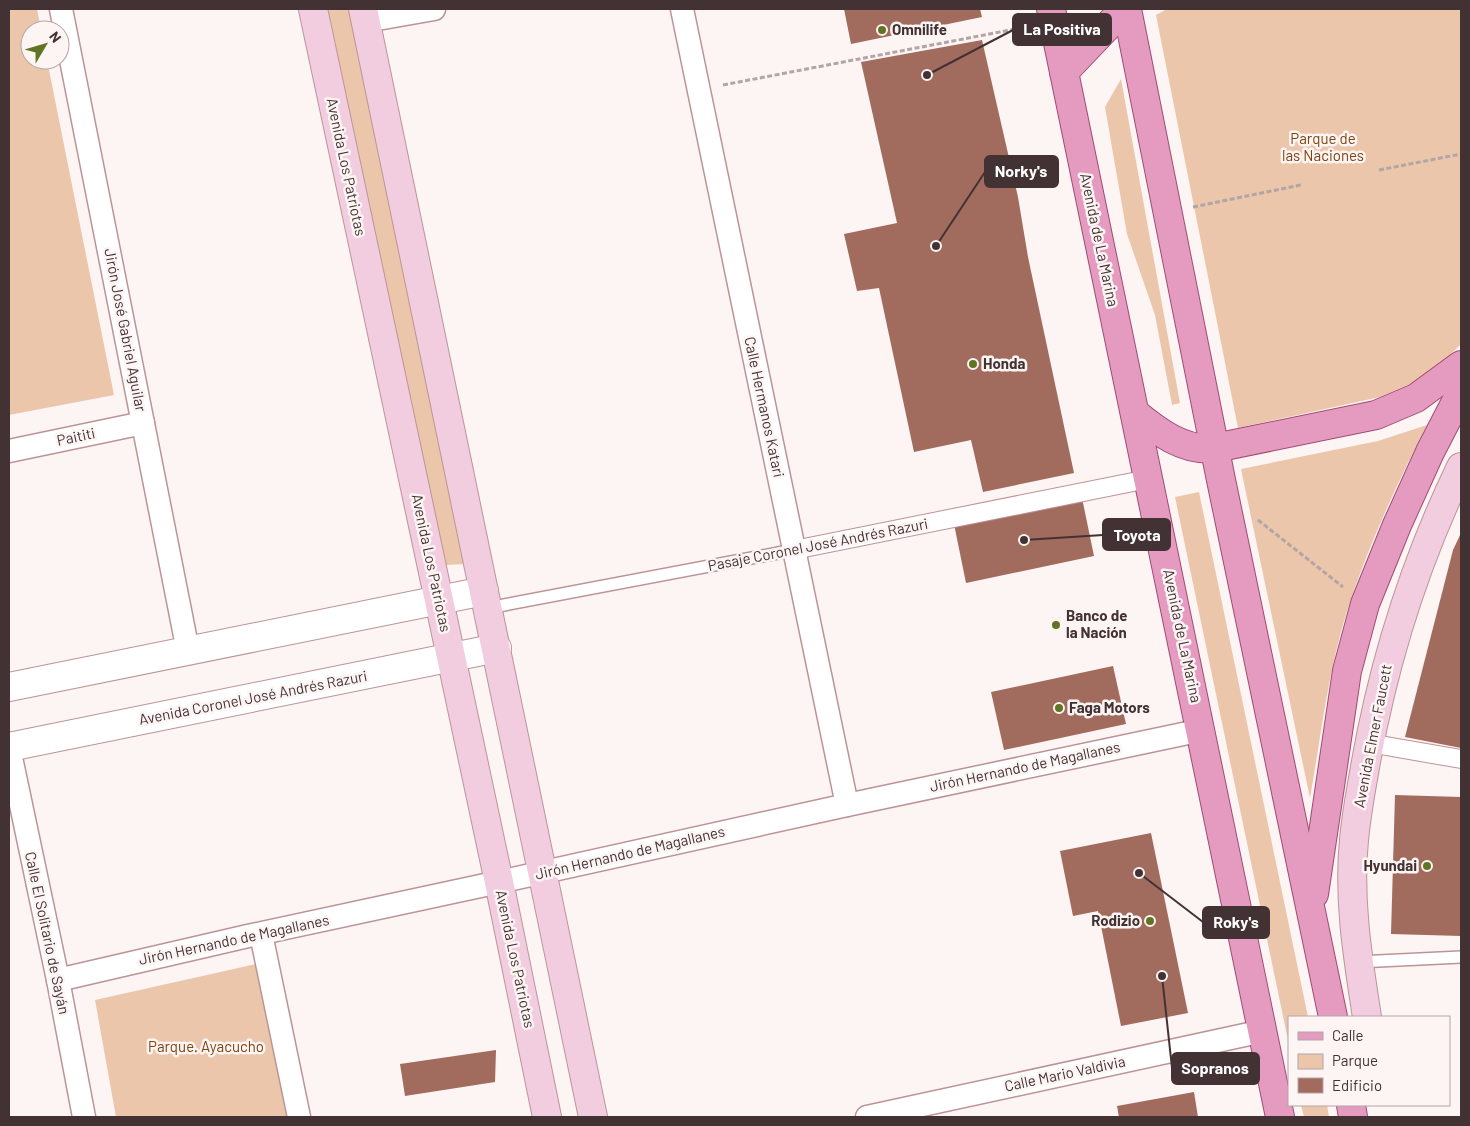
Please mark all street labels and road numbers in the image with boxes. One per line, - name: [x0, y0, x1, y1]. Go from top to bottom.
- street label: Avenida Los Patriotas: [324, 96, 370, 238]
- street label: Avenida de La Marina: [1077, 171, 1123, 308]
- street label: Jirón José Gabriel Aguilar: [101, 247, 151, 414]
- street label: Calle Hermanos Katari: [741, 335, 789, 479]
- street label: Paititi: [55, 423, 97, 449]
- street label: Avenida Los Patriotas: [409, 492, 455, 634]
- street label: Pasaje Coronel José Andrés Razuri: [706, 514, 929, 574]
- street label: Avenida de La Marina: [1160, 567, 1206, 704]
- street label: Avenida Elmer Faucett: [1349, 662, 1395, 809]
- street label: Avenida Coronel José Andrés Razuri: [137, 666, 368, 728]
- street label: Jirón Hernando de Magallanes: [928, 737, 1122, 795]
- street label: Jirón Hernando de Magallanes: [533, 821, 726, 883]
- street label: Calle El Solitario de Sayán: [22, 850, 74, 1016]
- street label: Avenida Los Patriotas: [493, 888, 539, 1030]
- street label: Jirón Hernando de Magallanes: [137, 910, 331, 968]
- street label: Calle Mario Valdivia: [1003, 1051, 1127, 1095]

